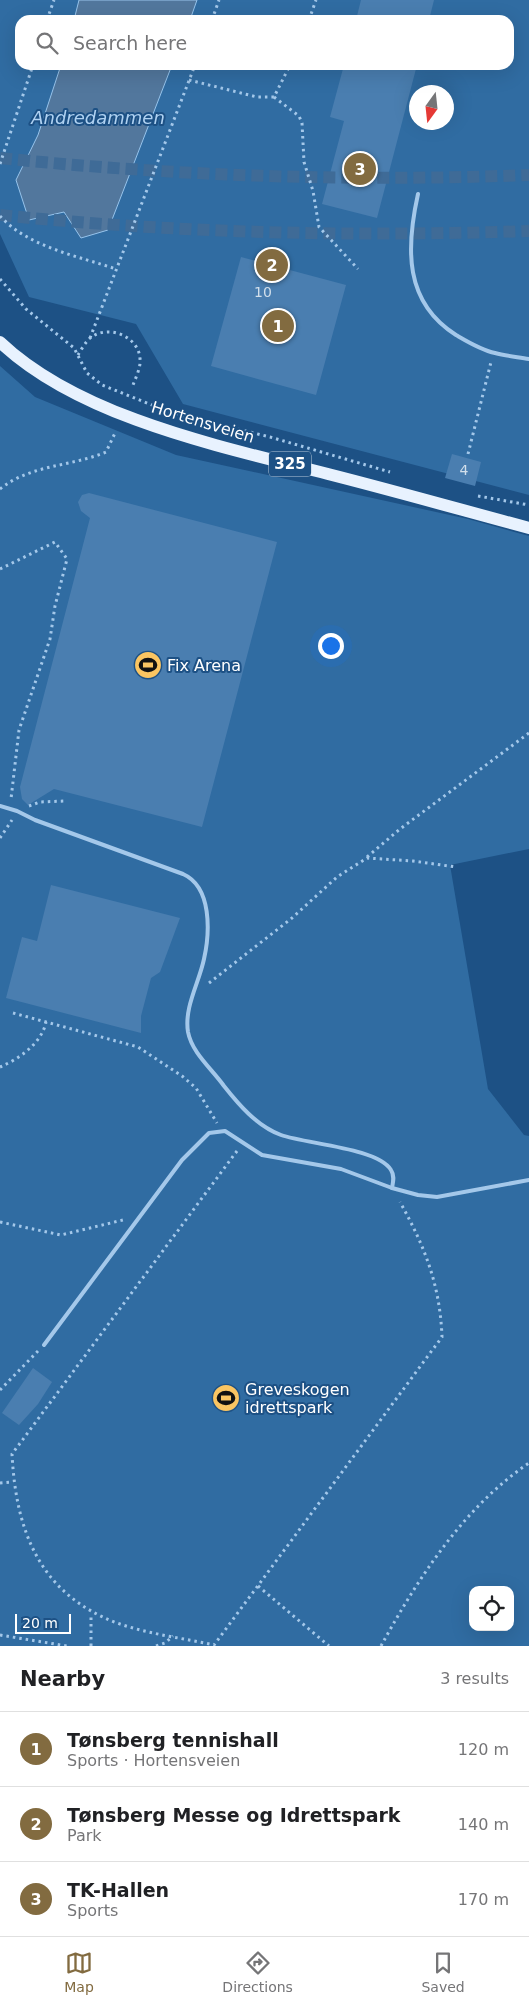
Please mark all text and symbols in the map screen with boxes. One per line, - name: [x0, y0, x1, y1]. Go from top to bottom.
- search box: [15, 15, 514, 70]
- icon: search: [33, 29, 61, 57]
- text: Search here: [73, 32, 187, 54]
- north arrow: [409, 85, 454, 130]
- water label: Andredammen: [30, 107, 165, 128]
- pin: 3: [344, 150, 376, 188]
- pin: 2: [256, 246, 288, 284]
- house number: 10: [254, 284, 272, 300]
- pin: 1: [262, 307, 294, 345]
- street label: Hortensveien: [149, 397, 257, 447]
- road number: 325: [269, 452, 311, 476]
- house number: 4: [460, 462, 469, 478]
- your location: [318, 633, 344, 659]
- sports icon: Fix Arena: [133, 650, 163, 680]
- place label: Fix Arena: [167, 656, 241, 675]
- place label: Greveskogen idrettspark: [245, 1380, 350, 1417]
- sports icon: Greveskogen idrettspark: [211, 1383, 241, 1413]
- map controls: [469, 1586, 514, 1631]
- button: locate: [469, 1586, 514, 1631]
- scale bar: [15, 1611, 71, 1634]
- text: 20 m: [22, 1615, 58, 1631]
- text: Nearby: [20, 1667, 105, 1691]
- text: 3 results: [440, 1669, 509, 1688]
- text: Tønsberg tennishall: [67, 1729, 279, 1751]
- text: 1: [30, 1740, 42, 1759]
- text: 120 m: [458, 1740, 509, 1759]
- text: Sports · Hortensveien: [67, 1751, 240, 1770]
- text: Tønsberg Messe og Idrettspark: [67, 1804, 400, 1826]
- text: 2: [30, 1815, 42, 1834]
- text: 140 m: [458, 1815, 509, 1834]
- text: Park: [67, 1826, 102, 1845]
- text: TK-Hallen: [67, 1879, 169, 1901]
- text: 3: [30, 1890, 42, 1909]
- text: 170 m: [458, 1890, 509, 1909]
- text: Sports: [67, 1901, 118, 1920]
- tab: Map: [64, 1949, 94, 1995]
- tab: Directions: [222, 1949, 293, 1995]
- tab: Saved: [421, 1949, 465, 1995]

